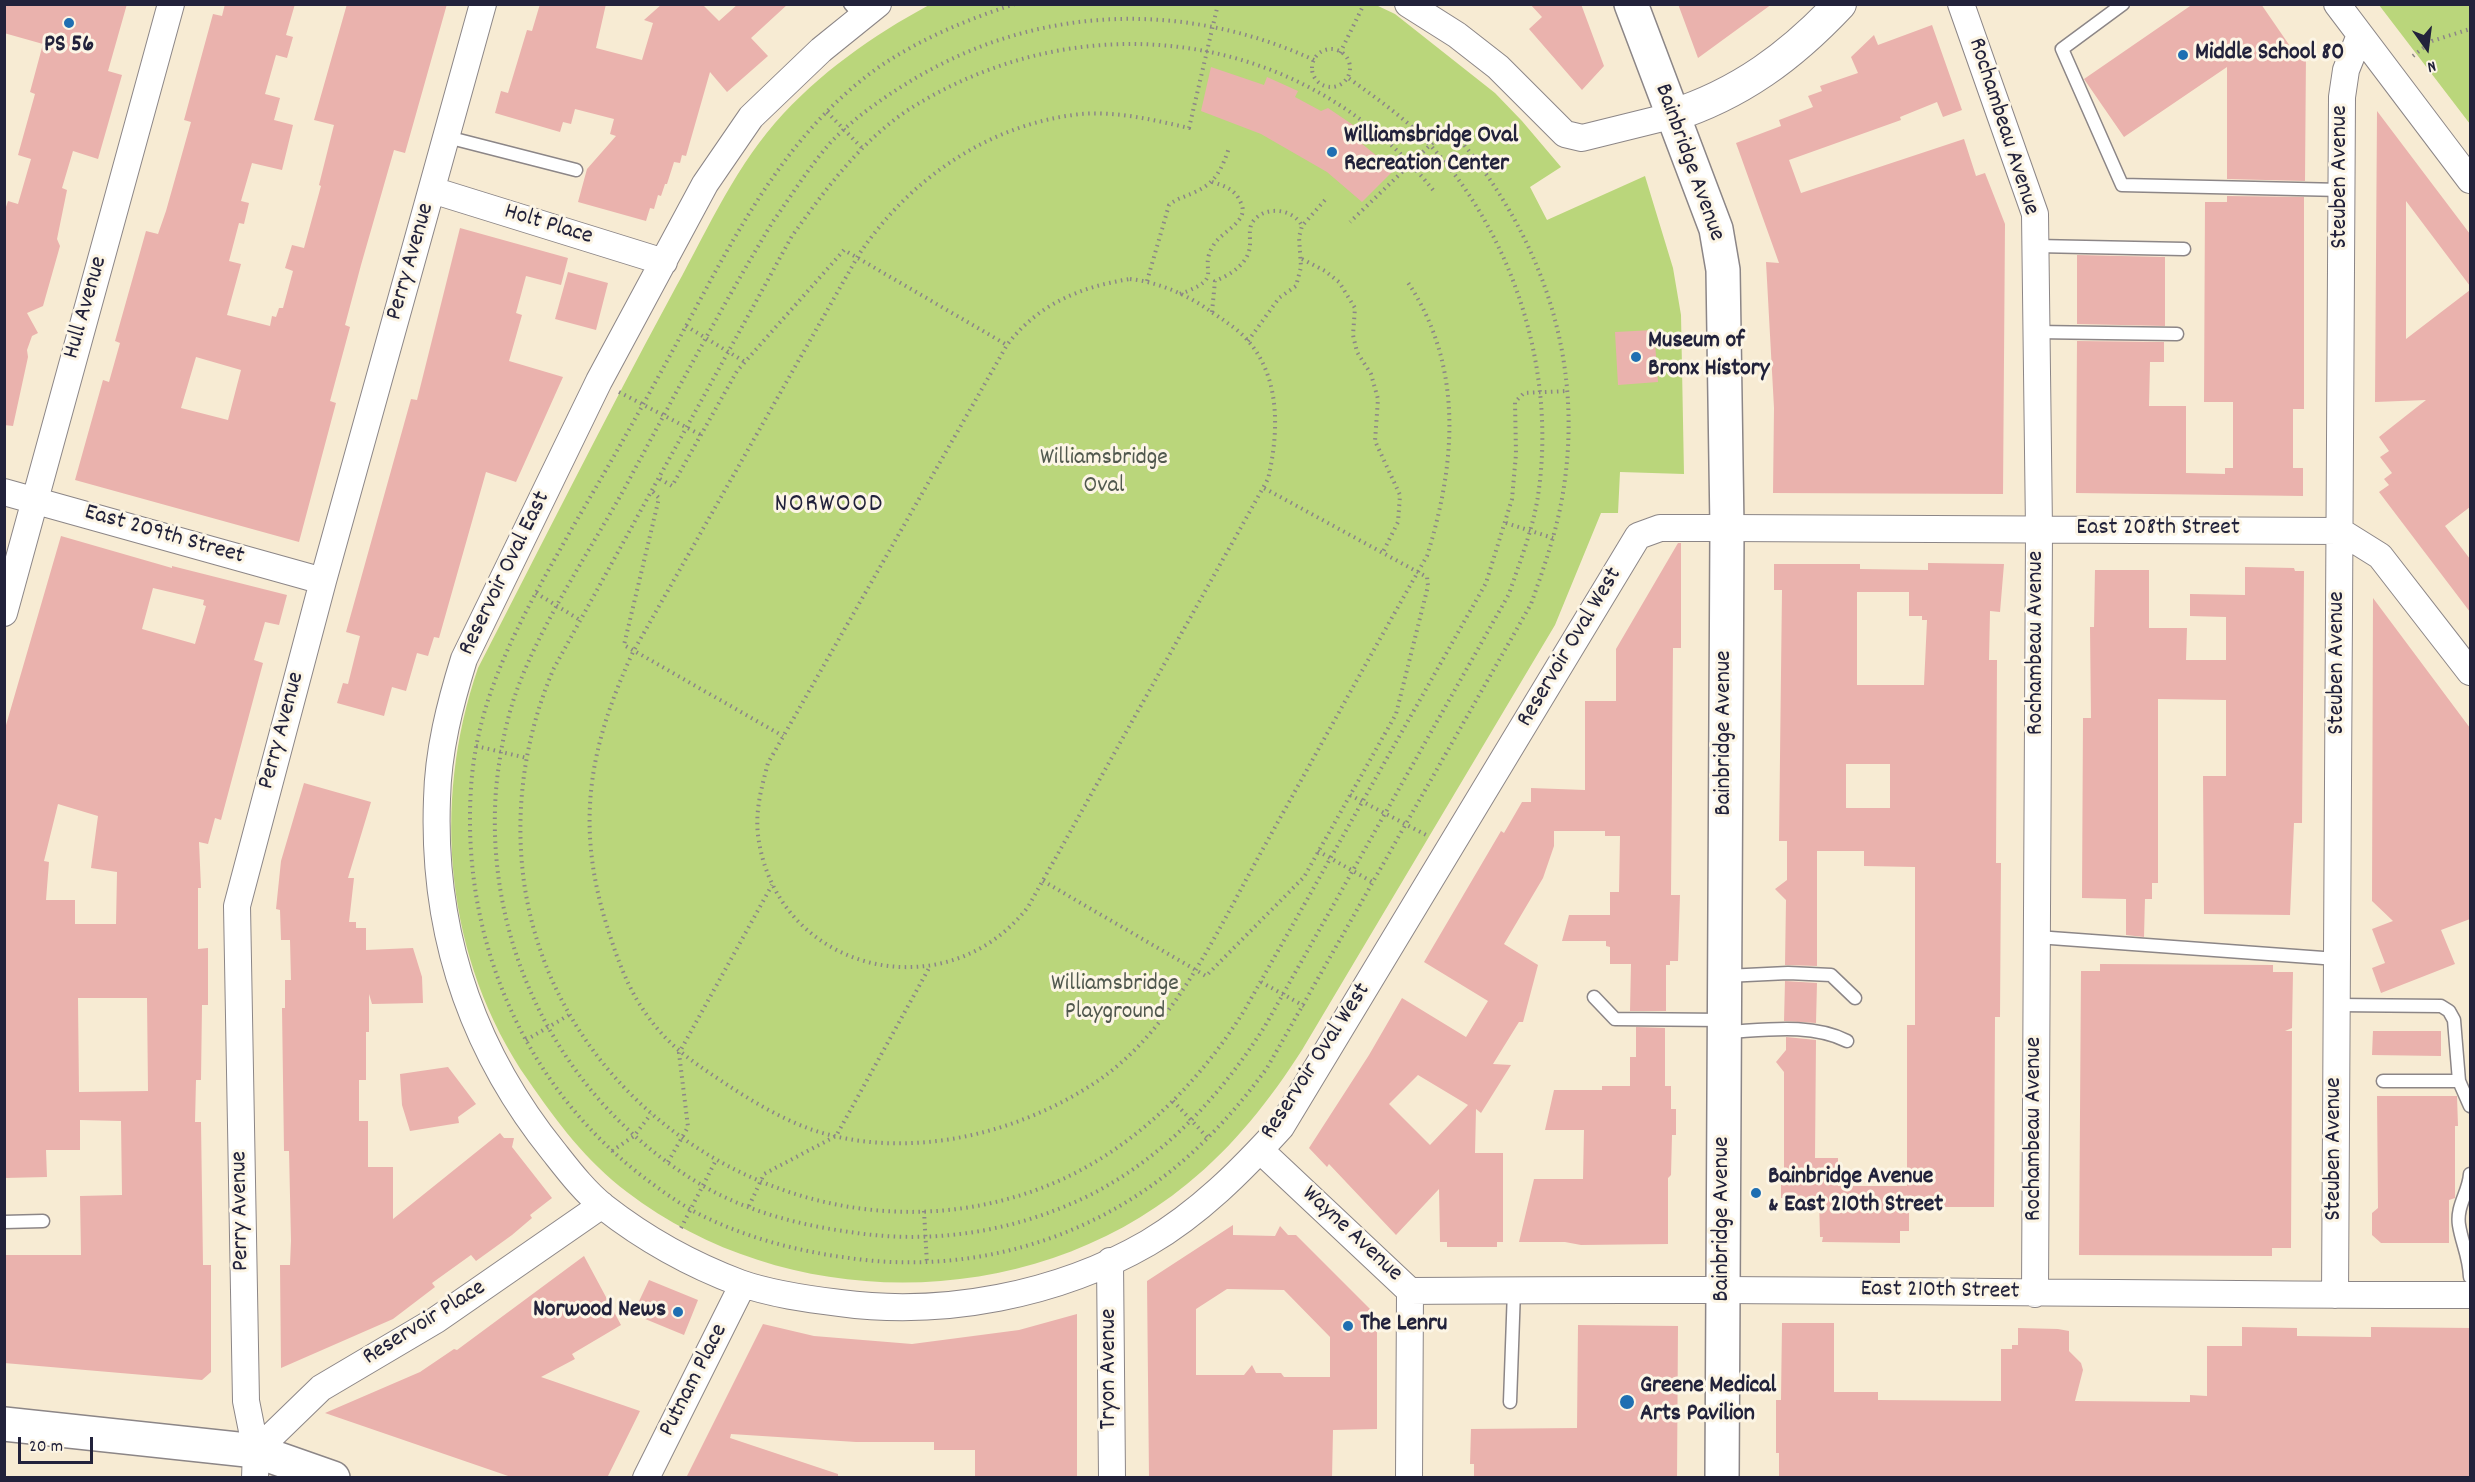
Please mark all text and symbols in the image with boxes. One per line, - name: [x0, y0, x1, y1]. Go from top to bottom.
- marker: PS 56: [62, 16, 76, 30]
- north arrow: [2397, 18, 2457, 78]
- place label: PS 56: [44, 33, 94, 61]
- street label: Rochambeau Avenue: [1960, 35, 2044, 219]
- place label: Middle School 80: [2195, 41, 2344, 69]
- marker: Middle School 80: [2176, 48, 2190, 62]
- text: N: [2425, 54, 2438, 78]
- street label: Bainbridge Avenue: [1646, 80, 1730, 246]
- street label: Steuben Avenue: [2328, 105, 2356, 249]
- place label: Williamsbridge Oval Recreation Center: [1344, 124, 1518, 180]
- marker: Williamsbridge Oval Recreation Center: [1325, 145, 1339, 159]
- street label: Holt Place: [500, 199, 596, 253]
- street label: Perry Avenue: [382, 200, 442, 324]
- street label: Hull Avenue: [59, 253, 115, 363]
- place label: Museum of Bronx History: [1648, 329, 1769, 385]
- marker: Museum of Bronx History: [1629, 350, 1643, 364]
- park label: Williamsbridge Oval: [1040, 446, 1168, 502]
- street label: Reservoir Oval East: [454, 487, 558, 661]
- district label: NORWOOD: [774, 490, 884, 522]
- street label: East 209th Street: [81, 499, 247, 573]
- street label: East 208th Street: [2076, 516, 2240, 544]
- street label: Rochambeau Avenue: [2024, 551, 2052, 735]
- street label: Reservoir Oval West: [1512, 563, 1630, 733]
- street label: Steuben Avenue: [2325, 591, 2353, 735]
- street label: Bainbridge Avenue: [1712, 650, 1740, 816]
- street label: Perry Avenue: [254, 669, 312, 793]
- park label: Williamsbridge Playground: [1051, 972, 1179, 1028]
- street label: Reservoir Oval West: [1256, 978, 1378, 1146]
- street label: Rochambeau Avenue: [2022, 1037, 2050, 1221]
- street label: Steuben Avenue: [2322, 1077, 2350, 1221]
- street label: Bainbridge Avenue: [1710, 1136, 1738, 1302]
- street label: Perry Avenue: [227, 1151, 257, 1271]
- place label: Bainbridge Avenue & East 210th Street: [1768, 1165, 1943, 1221]
- street label: Wayne Avenue: [1295, 1181, 1407, 1289]
- marker: Bainbridge Avenue & East 210th Street: [1749, 1186, 1763, 1200]
- street label: Reservoir Place: [358, 1275, 492, 1373]
- street label: East 210th Street: [1860, 1276, 2020, 1308]
- place label: Norwood News: [533, 1298, 666, 1326]
- marker: Norwood News: [671, 1305, 685, 1319]
- street label: Tryon Avenue: [1097, 1308, 1125, 1430]
- place label: The Lenru: [1360, 1312, 1447, 1340]
- marker: The Lenru: [1341, 1319, 1355, 1333]
- street label: Putnam Place: [654, 1320, 736, 1442]
- place label: Greene Medical Arts Pavilion: [1640, 1374, 1776, 1430]
- marker: Greene Medical Arts Pavilion: [1618, 1393, 1636, 1411]
- scale bar: [21, 1425, 96, 1463]
- text: 20 m: [29, 1435, 63, 1460]

